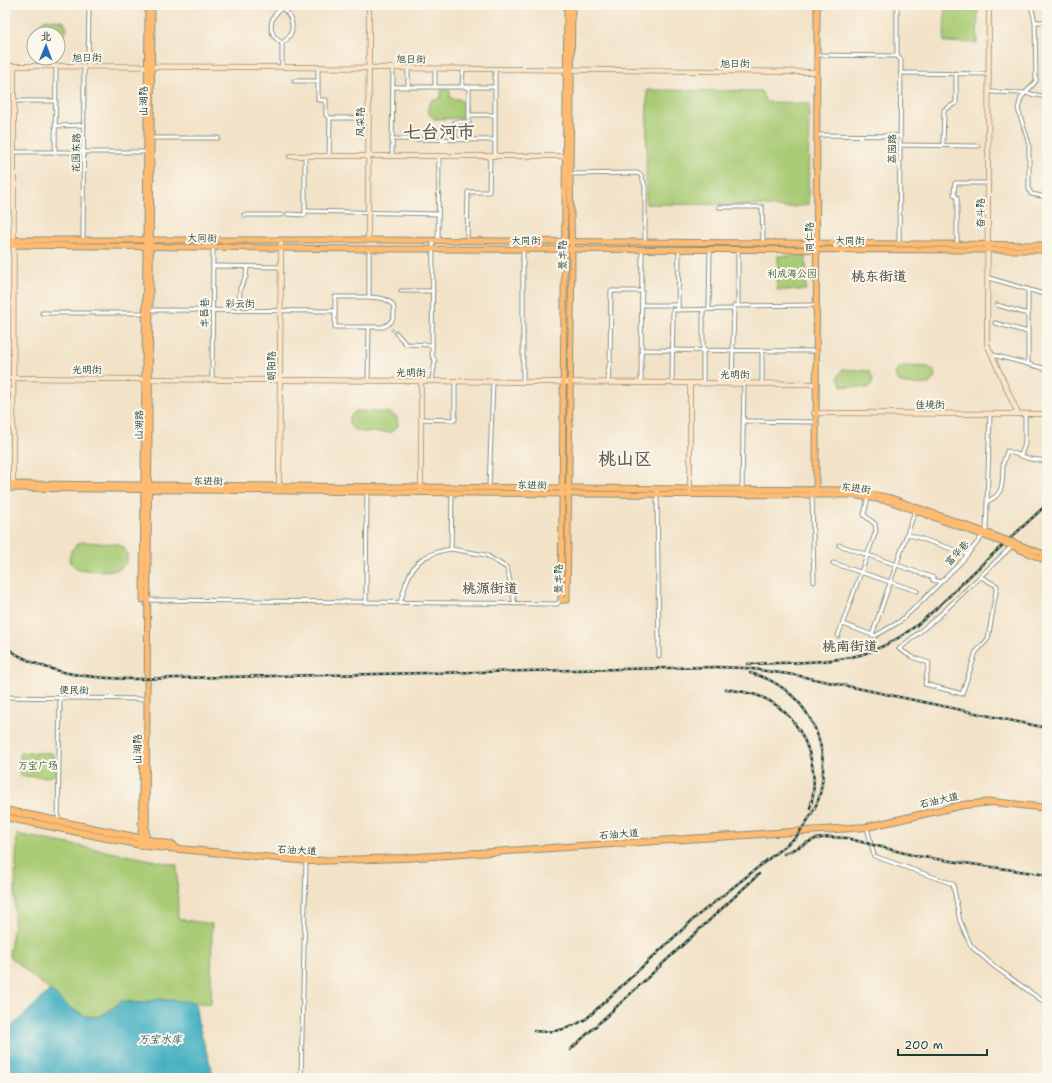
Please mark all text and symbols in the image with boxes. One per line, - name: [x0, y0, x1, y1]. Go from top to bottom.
- north arrow: [26, 26, 66, 66]
- text: 北: [41, 29, 52, 44]
- street label: 旭日街: [72, 51, 102, 64]
- street label: 旭日街: [396, 52, 426, 66]
- street label: 旭日街: [720, 57, 750, 70]
- street label: 山湖路: [137, 86, 150, 116]
- street label: 风采路: [354, 107, 367, 137]
- district label: 七台河市: [403, 120, 475, 144]
- street label: 花园东路: [69, 133, 83, 173]
- street label: 荔园路: [885, 134, 899, 164]
- street label: 奋斗路: [974, 198, 987, 228]
- street label: 同仁路: [803, 222, 816, 252]
- street label: 大同街: [187, 231, 217, 245]
- street label: 大同街: [511, 234, 541, 247]
- street label: 大同街: [835, 234, 865, 247]
- street label: 景丰路: [556, 240, 569, 270]
- park label: 利成海公园: [767, 267, 817, 280]
- district label: 桃东街道: [851, 267, 907, 285]
- street label: 丰昌巷: [198, 297, 211, 328]
- street label: 彩云街: [225, 297, 255, 310]
- street label: 朝阳路: [265, 351, 278, 381]
- street label: 光明街: [72, 363, 102, 376]
- street label: 光明街: [396, 366, 426, 379]
- street label: 光明街: [720, 368, 750, 381]
- street label: 佳境街: [915, 398, 945, 411]
- street label: 山湖路: [132, 410, 146, 440]
- district label: 桃山区: [598, 447, 652, 471]
- street label: 东进街: [193, 474, 223, 488]
- street label: 东进街: [517, 478, 547, 492]
- street label: 东进街: [840, 480, 872, 496]
- street label: 富华巷: [942, 537, 973, 568]
- street label: 景丰路: [552, 564, 565, 594]
- district label: 桃源街道: [462, 579, 518, 597]
- district label: 桃南街道: [822, 637, 878, 655]
- street label: 便民街: [59, 683, 89, 697]
- street label: 山湖路: [131, 734, 144, 764]
- park label: 万宝广场: [18, 759, 58, 772]
- street label: 石油大道: [918, 789, 960, 811]
- street label: 石油大道: [599, 826, 639, 842]
- street label: 石油大道: [277, 842, 317, 858]
- scale bar: [898, 1031, 987, 1057]
- water label: 万宝水库: [138, 1032, 183, 1047]
- text: 200 m: [904, 1037, 943, 1053]

